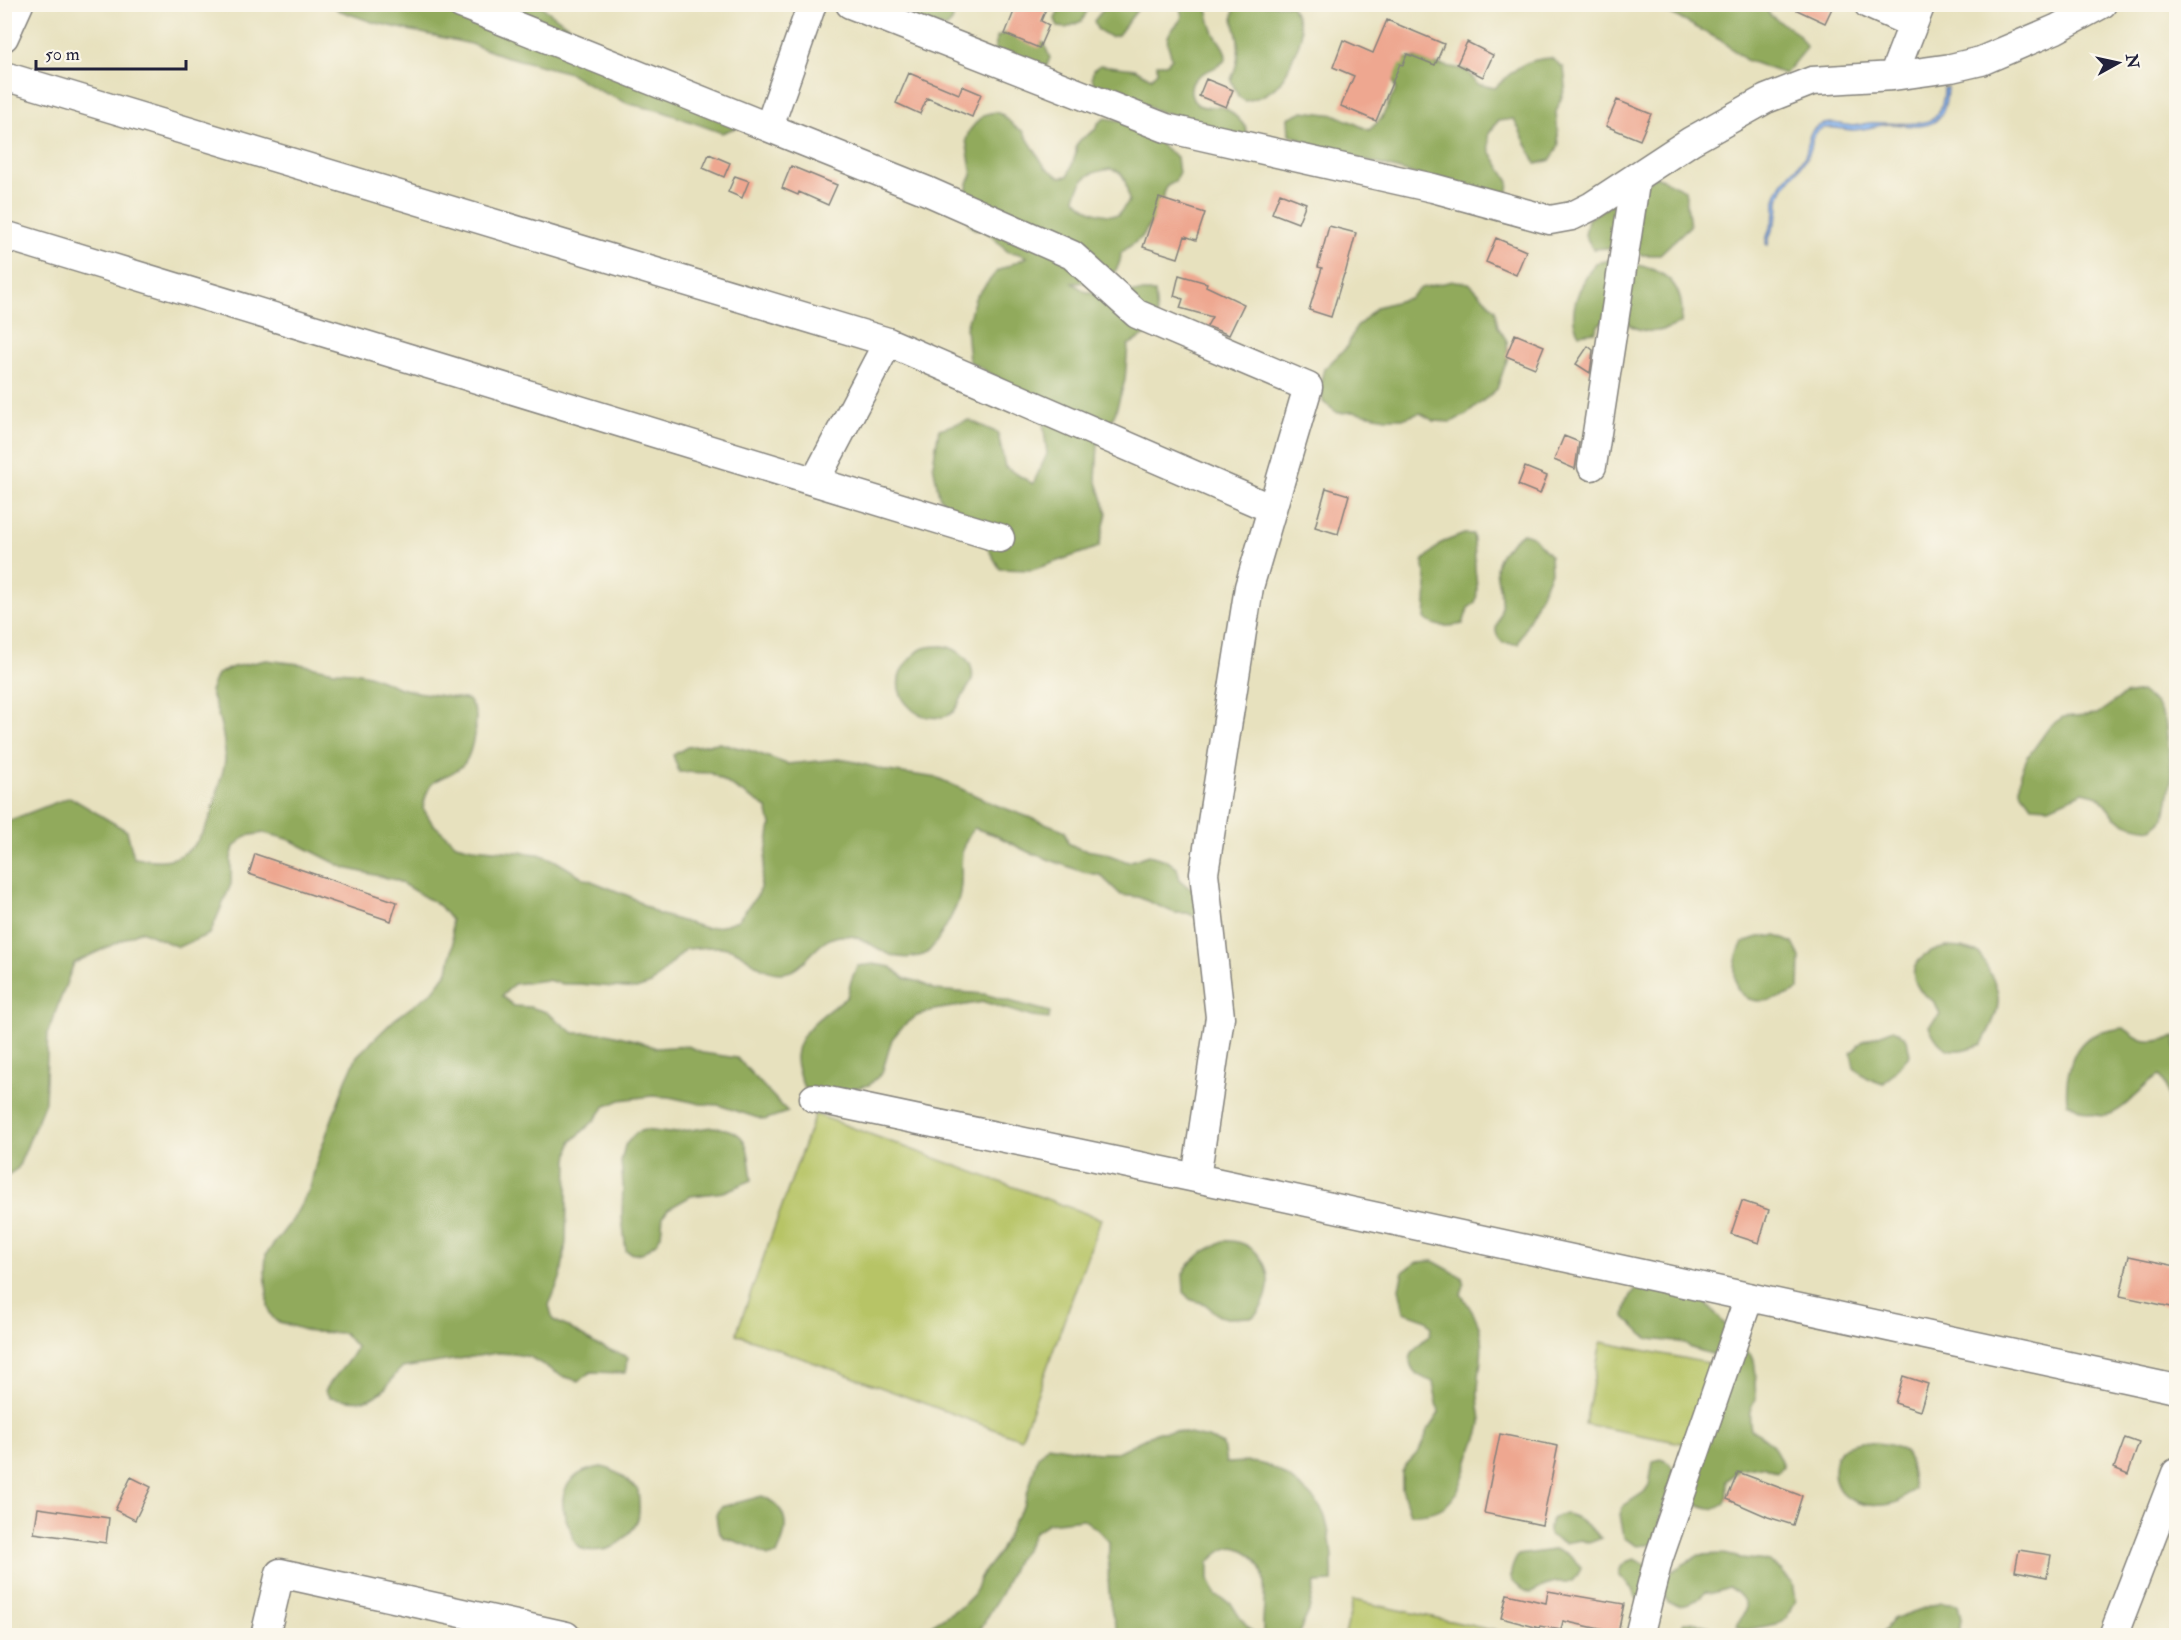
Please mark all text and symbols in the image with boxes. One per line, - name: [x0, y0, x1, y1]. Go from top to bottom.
- scale bar: [36, 33, 186, 71]
- north arrow: [2088, 33, 2148, 93]
- text: 50 m: [45, 43, 80, 66]
- text: N: [2121, 52, 2143, 70]

